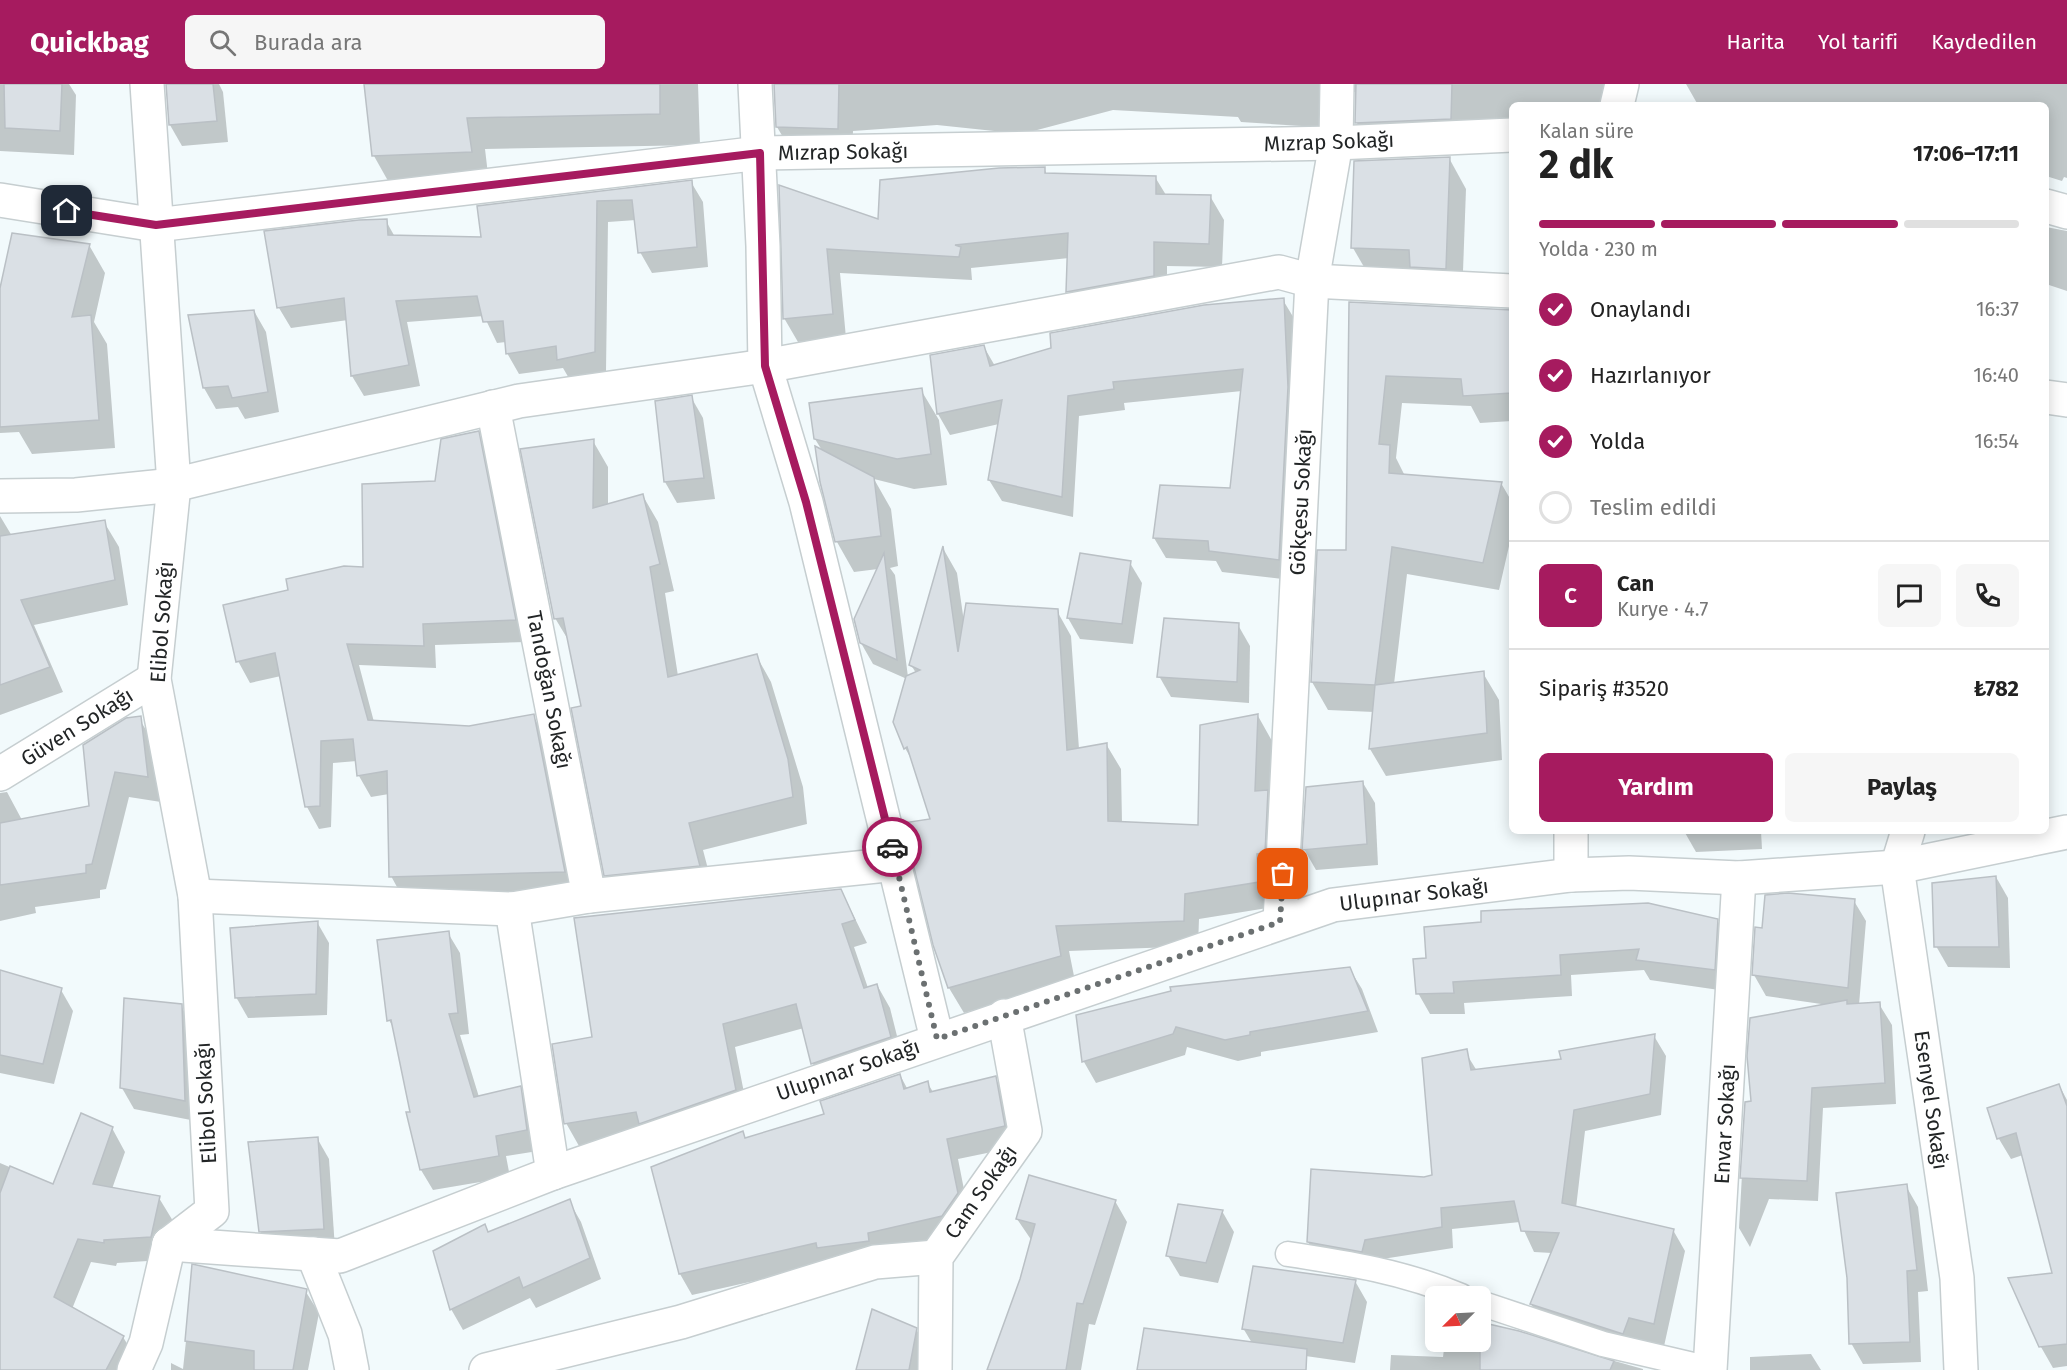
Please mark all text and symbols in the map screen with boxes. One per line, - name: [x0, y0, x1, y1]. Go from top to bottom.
- search box: [185, 15, 605, 69]
- text: Quickbag: [30, 26, 149, 59]
- icon: search: [206, 26, 239, 59]
- text: Burada ara: [254, 29, 363, 56]
- text: Harita: [1726, 29, 1785, 55]
- text: Yol tarifi: [1818, 29, 1898, 55]
- text: Kaydedilen: [1931, 29, 2037, 55]
- text: Kalan süre: [1539, 119, 1634, 143]
- street label: Mızrap Sokağı: [1263, 127, 1395, 157]
- street label: Mızrap Sokağı: [778, 138, 908, 166]
- text: 17:06–17:11: [1913, 140, 2019, 167]
- text: 2 dk: [1539, 142, 1613, 188]
- pin: [41, 185, 92, 236]
- icon: home: [50, 194, 83, 227]
- text: Yolda · 230 m: [1539, 237, 1658, 261]
- icon: check: [1539, 293, 1572, 326]
- text: Onaylandı: [1590, 296, 1691, 323]
- text: 16:37: [1976, 297, 2019, 321]
- icon: check: [1539, 359, 1572, 392]
- text: Hazırlanıyor: [1590, 362, 1711, 389]
- text: 16:40: [1973, 363, 2019, 387]
- icon: check: [1539, 425, 1572, 458]
- street label: Gökçesu Sokağı: [1284, 428, 1318, 576]
- text: Yolda: [1590, 428, 1645, 455]
- text: 16:54: [1974, 429, 2019, 453]
- text: Teslim edildi: [1590, 494, 1717, 521]
- street label: Elibol Sokağı: [145, 560, 179, 684]
- button: chat: [1878, 564, 1941, 627]
- button: phone: [1956, 564, 2019, 627]
- text: Can: [1617, 570, 1654, 597]
- text: C: [1564, 582, 1577, 609]
- text: Kurye · 4.7: [1617, 597, 1708, 621]
- street label: Tandoğan Sokağı: [521, 609, 577, 771]
- text: Sipariş #3520: [1539, 675, 1669, 702]
- text: ₺782: [1974, 675, 2019, 702]
- street label: Güven Sokağı: [16, 682, 138, 772]
- button: Yardım: [1539, 753, 1773, 822]
- button: Paylaş: [1785, 753, 2019, 822]
- courier: [862, 817, 922, 877]
- icon: car: [876, 831, 909, 864]
- pin: [1257, 848, 1308, 899]
- icon: bag: [1266, 857, 1299, 890]
- street label: Ulupınar Sokağı: [1338, 873, 1490, 917]
- street label: Esenyel Sokağı: [1908, 1029, 1954, 1171]
- street label: Ulupınar Sokağı: [773, 1033, 923, 1107]
- street label: Elibol Sokağı: [190, 1041, 222, 1165]
- street label: Envar Sokağı: [1709, 1063, 1741, 1185]
- street label: Cam Sokağı: [939, 1140, 1023, 1244]
- north arrow: [1425, 1286, 1491, 1352]
- map controls: [1425, 1286, 1491, 1352]

